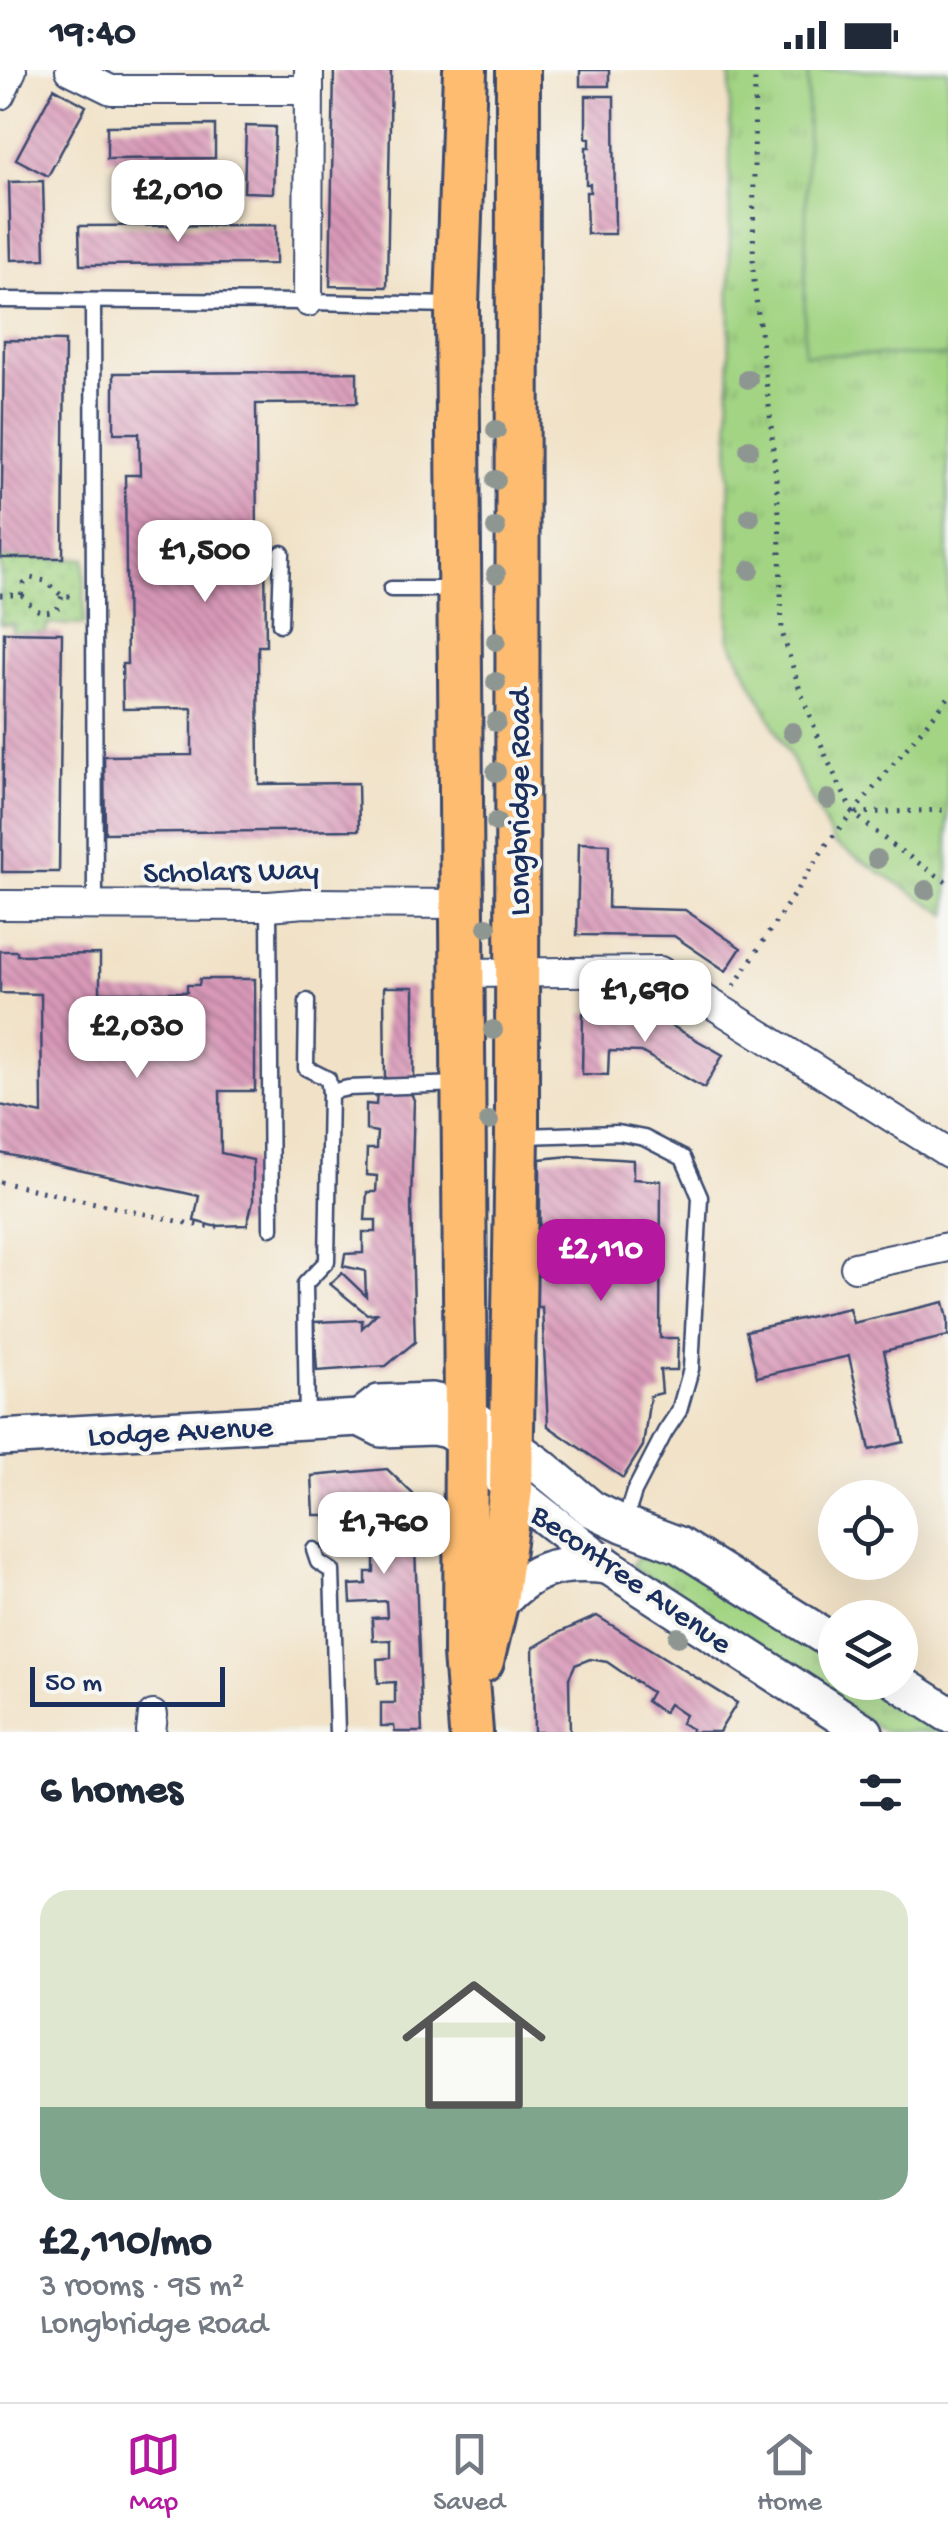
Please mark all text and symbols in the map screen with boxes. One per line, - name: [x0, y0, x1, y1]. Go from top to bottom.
- text: 19:40: [50, 13, 136, 57]
- pin: £2,010: [97, 160, 259, 245]
- text: £2,010: [133, 173, 223, 211]
- pin: £1,500: [124, 520, 286, 605]
- text: £1,500: [160, 533, 250, 571]
- street label: Longbridge Road: [503, 686, 541, 916]
- street label: Scholars Way: [143, 853, 320, 895]
- pin: £1,690: [564, 960, 726, 1045]
- text: £1,690: [601, 973, 689, 1011]
- pin: £2,030: [56, 996, 218, 1081]
- text: £2,030: [91, 1009, 183, 1047]
- pin: £2,110: [520, 1219, 682, 1304]
- text: £2,110: [559, 1232, 643, 1270]
- street label: Lodge Avenue: [87, 1410, 274, 1458]
- map controls: [818, 1480, 918, 1700]
- button: locate: [818, 1480, 918, 1580]
- pin: £1,760: [303, 1492, 465, 1577]
- street label: Becontree Avenue: [521, 1497, 738, 1665]
- text: £1,760: [340, 1505, 428, 1543]
- button: layers: [818, 1600, 918, 1700]
- scale bar: [30, 1662, 225, 1706]
- text: 50 m: [45, 1668, 102, 1701]
- icon: filters: [853, 1765, 908, 1820]
- text: 6 homes: [40, 1768, 183, 1817]
- icon: home: [384, 1955, 564, 2135]
- text: £2,110/mo: [40, 2220, 212, 2269]
- text: 3 rooms · 95 m²: [40, 2269, 244, 2307]
- text: Longbridge Road: [40, 2307, 268, 2345]
- tab: Map: [126, 2427, 181, 2520]
- tab: Saved: [433, 2427, 505, 2520]
- tab: Home: [757, 2427, 822, 2520]

